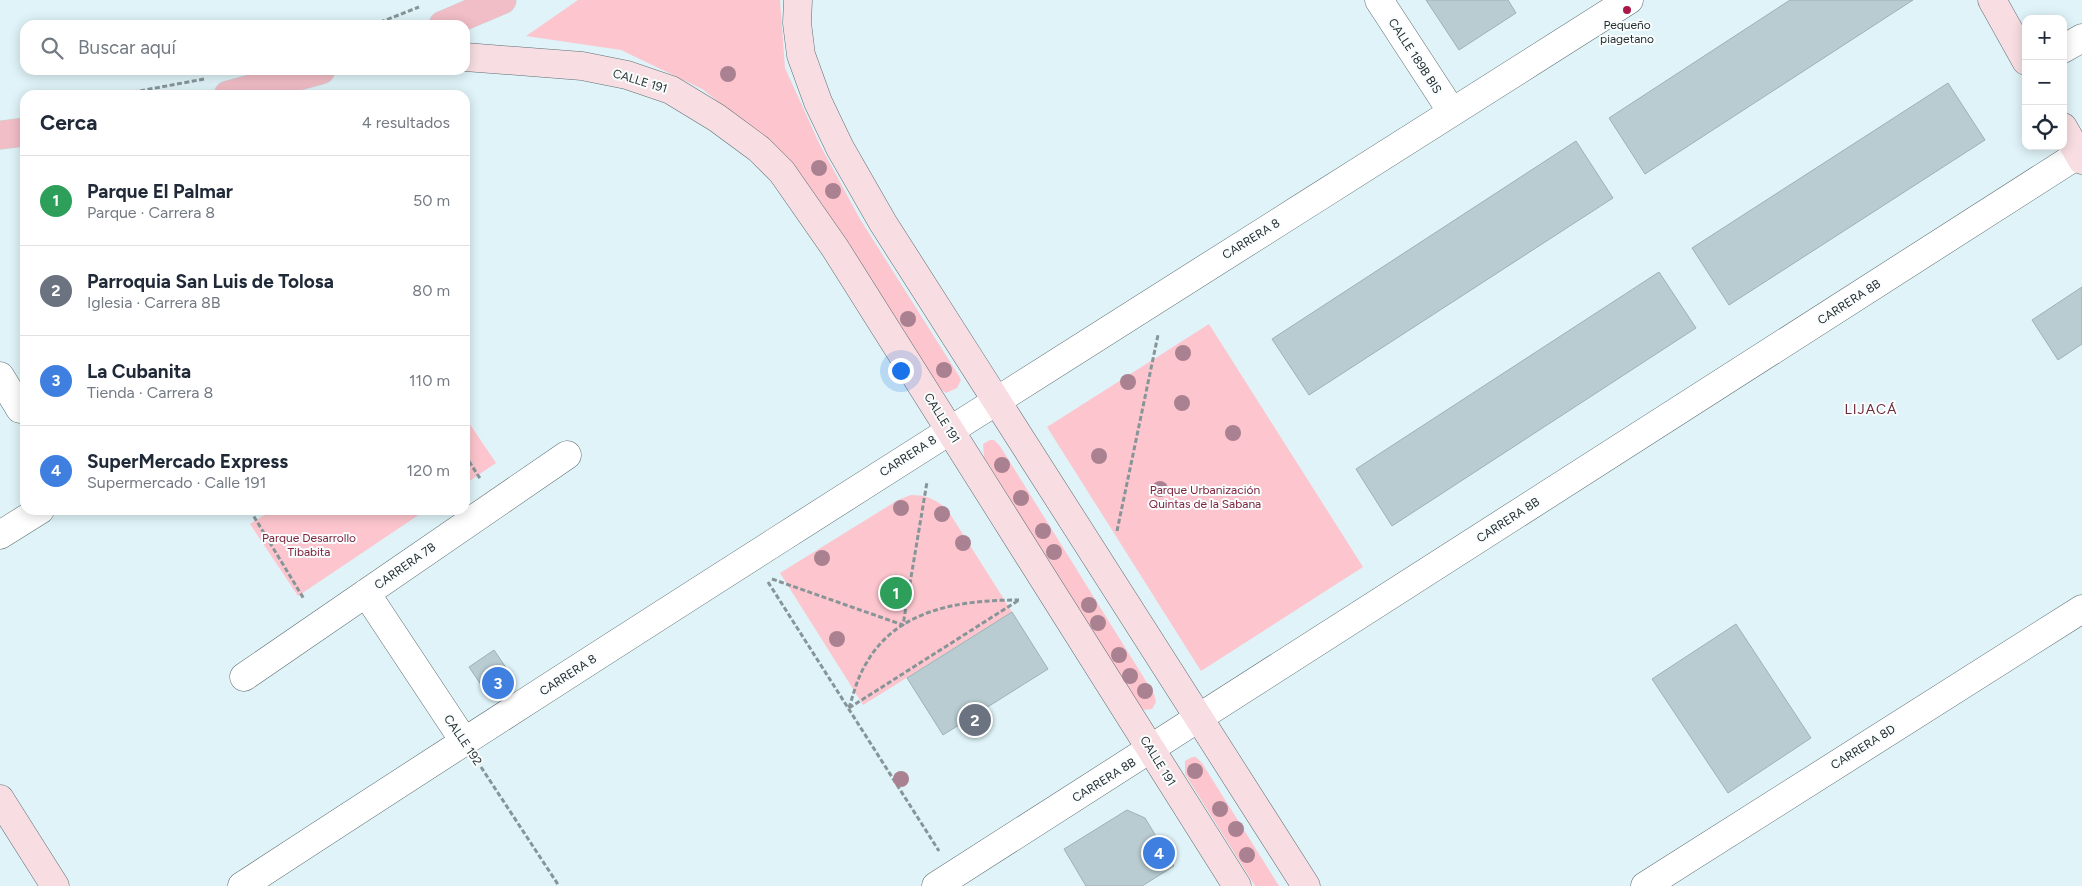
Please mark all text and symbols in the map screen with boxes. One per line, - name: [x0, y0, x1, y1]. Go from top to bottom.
- marker: Pequeño piagetano: [1621, 4, 1633, 16]
- map controls: [2022, 15, 2067, 150]
- button: +: [2022, 15, 2067, 60]
- street label: CALLE 189B BIS: [1386, 16, 1444, 96]
- place label: Pequeño piagetano: [1600, 18, 1654, 46]
- search box: [20, 20, 470, 75]
- icon: search: [38, 34, 66, 62]
- text: Buscar aquí: [78, 36, 176, 59]
- button: −: [2022, 60, 2067, 105]
- street label: CALLE 191: [611, 66, 669, 96]
- button: locate: [2022, 105, 2067, 150]
- text: Cerca: [40, 110, 97, 135]
- text: 4 resultados: [362, 113, 450, 132]
- text: Parque El Palmar: [87, 180, 233, 203]
- text: 1: [53, 191, 59, 210]
- text: 50 m: [413, 191, 450, 210]
- text: Parque · Carrera 8: [87, 203, 215, 222]
- street label: CARRERA 8: [1220, 216, 1282, 262]
- text: Parroquia San Luis de Tolosa: [87, 270, 334, 293]
- street label: CARRERA 8B: [1815, 276, 1883, 328]
- text: 2: [51, 281, 61, 300]
- text: 80 m: [412, 281, 450, 300]
- text: Iglesia · Carrera 8B: [87, 293, 221, 312]
- your location: [888, 358, 914, 384]
- text: La Cubanita: [87, 360, 191, 383]
- text: 3: [52, 371, 60, 390]
- text: 110 m: [409, 371, 450, 390]
- text: Tienda · Carrera 8: [87, 383, 213, 402]
- street label: CALLE 191: [921, 391, 963, 445]
- district label: LIJACÁ: [1844, 401, 1898, 418]
- street label: CARRERA 8: [877, 432, 939, 480]
- text: SuperMercado Express: [87, 450, 288, 473]
- text: 4: [51, 461, 61, 480]
- text: 120 m: [407, 461, 450, 480]
- text: Supermercado · Calle 191: [87, 473, 266, 492]
- park label: Parque Urbanización Quintas de la Sabana: [1149, 483, 1261, 511]
- street label: CARRERA 8B: [1474, 494, 1542, 546]
- park label: Parque Desarrollo Tibabita: [262, 531, 356, 559]
- street label: CARRERA 7B: [372, 540, 438, 592]
- pin: 1: [880, 574, 912, 612]
- street label: CARRERA 8: [537, 651, 599, 699]
- pin: 3: [482, 664, 514, 702]
- pin: 2: [959, 701, 991, 739]
- street label: CALLE 192: [441, 712, 485, 768]
- street label: CARRERA 8D: [1828, 722, 1898, 772]
- street label: CALLE 191: [1137, 734, 1179, 788]
- street label: CARRERA 8B: [1070, 755, 1138, 805]
- pin: 4: [1143, 834, 1175, 872]

